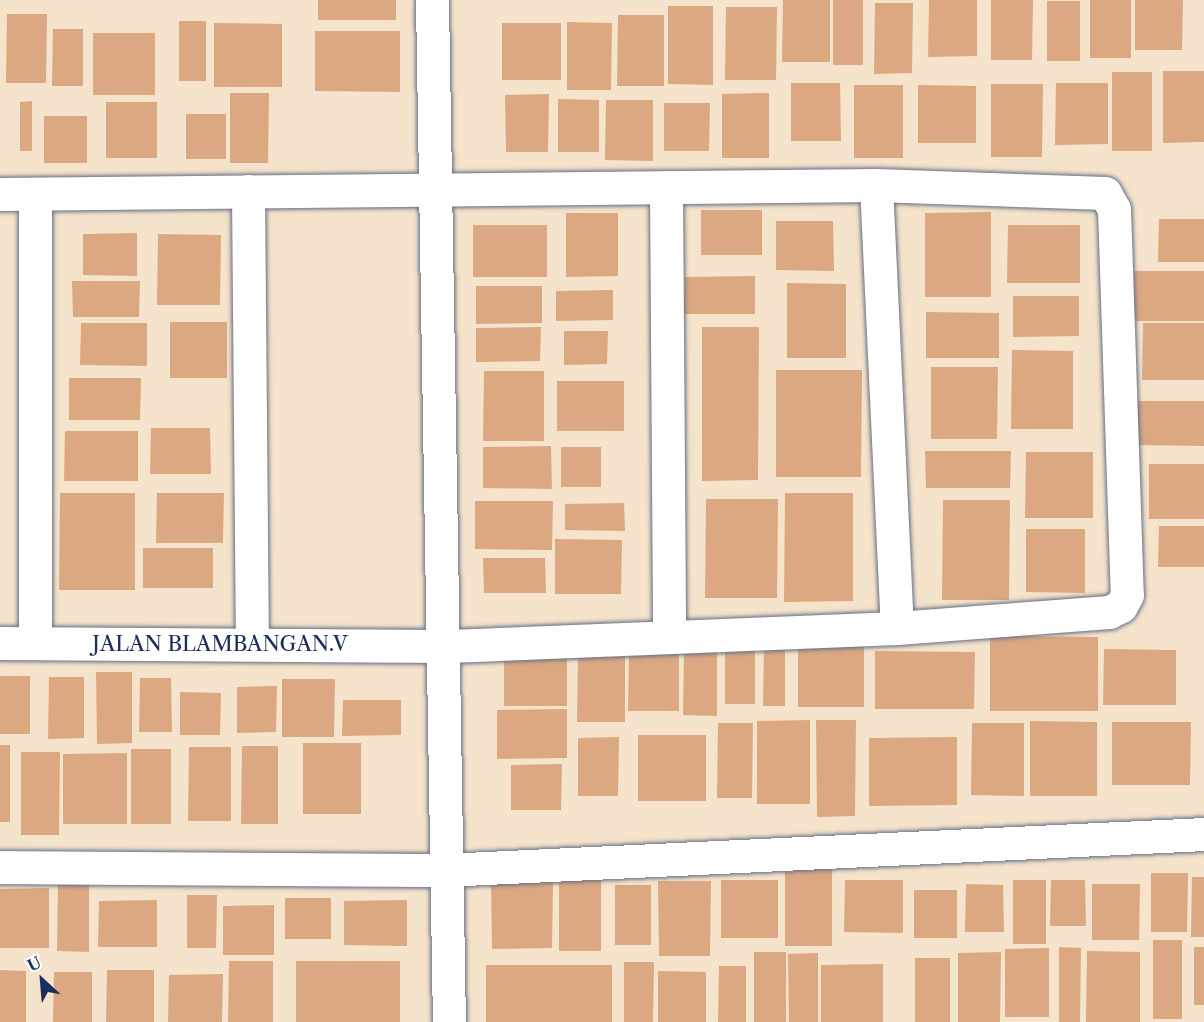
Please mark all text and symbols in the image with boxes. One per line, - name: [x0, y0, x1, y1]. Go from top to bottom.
- street label: JALAN BLAMBANGAN.V: [92, 631, 348, 657]
- north arrow: [12, 950, 72, 1010]
- text: U: [24, 952, 44, 976]

